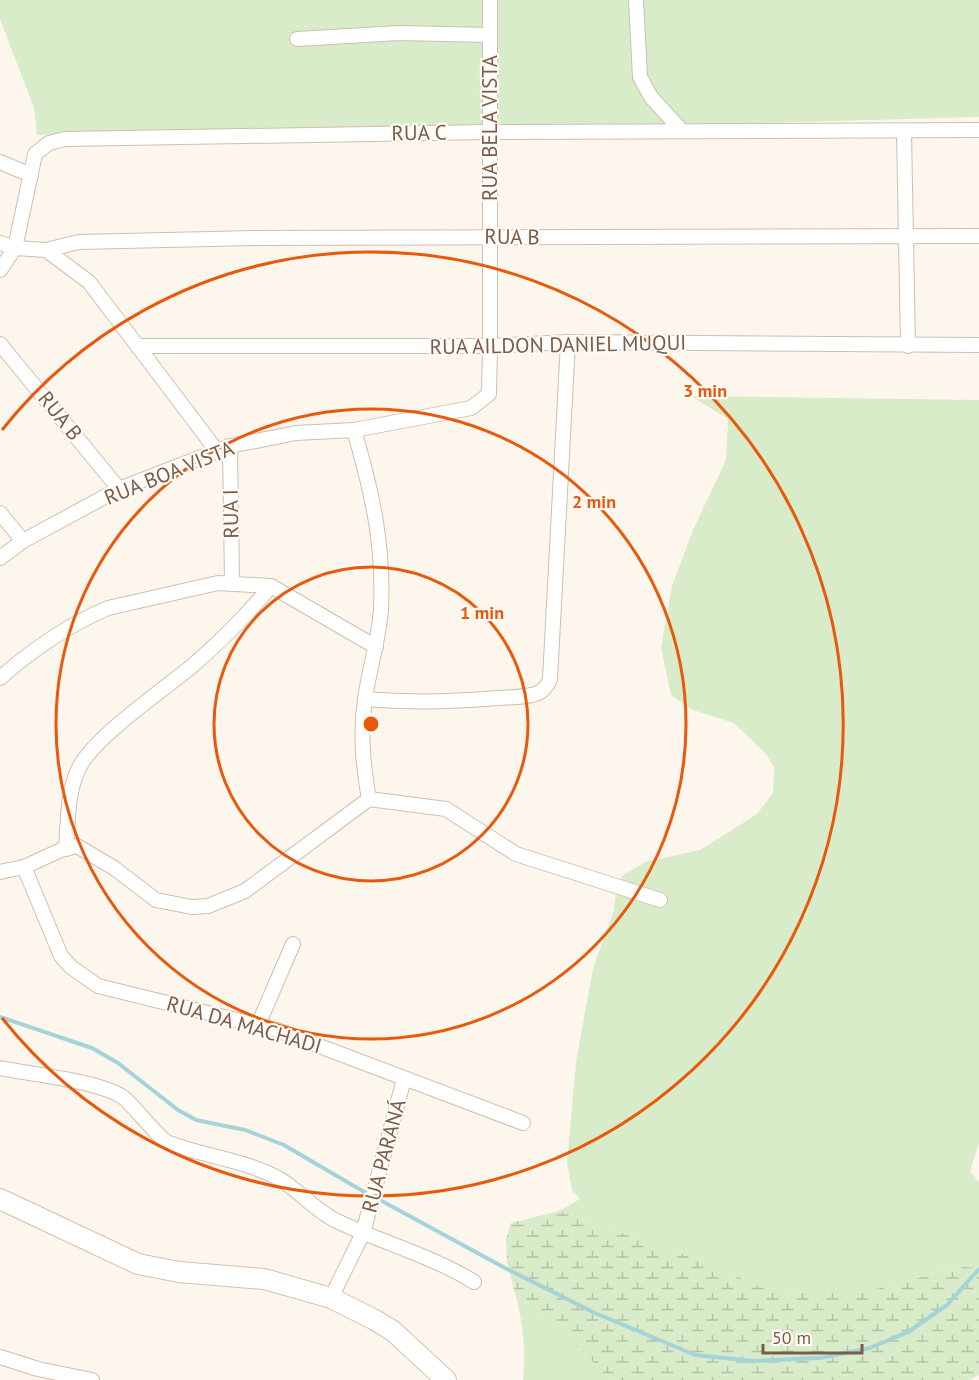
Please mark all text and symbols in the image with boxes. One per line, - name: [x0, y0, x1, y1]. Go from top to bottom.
- street label: RUA BELA VISTA: [476, 54, 503, 201]
- street label: RUA C: [391, 119, 447, 146]
- street label: RUA B: [484, 223, 540, 250]
- street label: RUA AILDON DANIEL MUQUI: [429, 329, 687, 360]
- text: 3 min: [683, 379, 727, 402]
- street label: RUA B: [32, 386, 88, 446]
- street label: RUA BOA VISTA: [100, 434, 238, 511]
- street label: RUA I: [217, 489, 244, 539]
- text: 2 min: [572, 490, 616, 513]
- text: 1 min: [460, 601, 504, 624]
- centre of rings: [361, 714, 381, 734]
- street label: RUA DA MACHADI: [163, 989, 325, 1060]
- street label: RUA PARANÁ: [355, 1095, 412, 1216]
- scale bar: [763, 1317, 862, 1355]
- text: 50 m: [772, 1326, 811, 1349]

